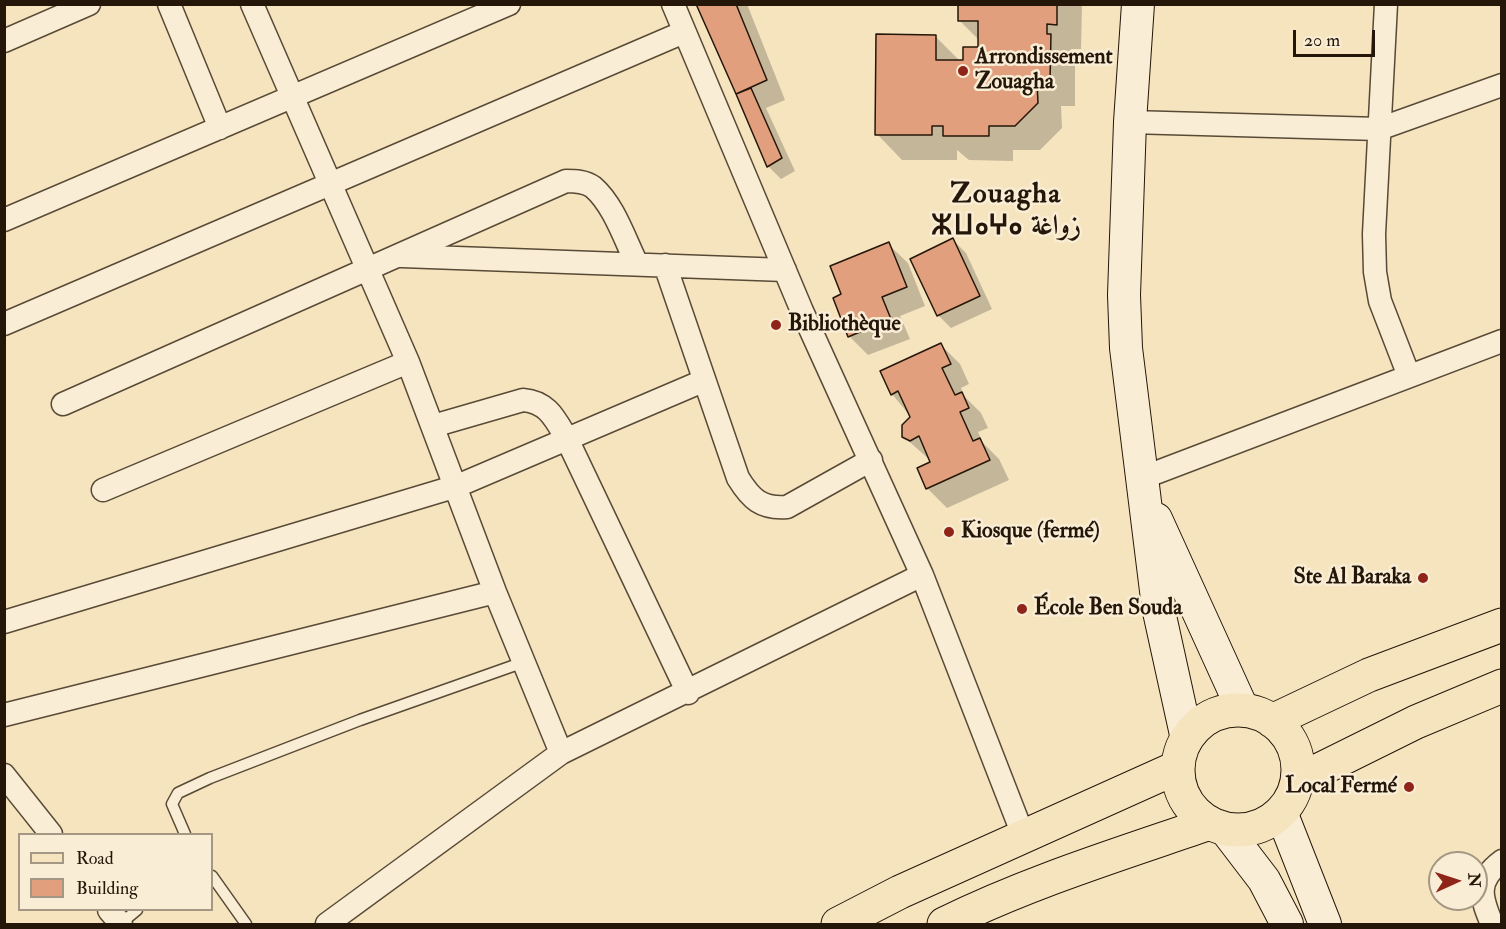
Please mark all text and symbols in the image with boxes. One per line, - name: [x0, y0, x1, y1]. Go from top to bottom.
- scale bar: [1296, 18, 1378, 56]
- text: 20 m: [1304, 29, 1340, 52]
- place label: Arrondissement Zouagha: [975, 45, 1113, 96]
- marker: Arrondissement Zouagha: [956, 64, 970, 78]
- district label: Zouagha ⵣⵡⴰⵖⴰ زواغة: [935, 179, 1077, 245]
- place label: Bibliothèque: [788, 312, 901, 338]
- marker: Bibliothèque: [769, 318, 783, 332]
- place label: Kiosque (fermé): [961, 519, 1100, 545]
- marker: Kiosque (fermé): [942, 525, 956, 539]
- place label: Ste Al Baraka: [1293, 565, 1411, 591]
- marker: Ste Al Baraka: [1416, 571, 1430, 585]
- place label: École Ben Souda: [1034, 596, 1182, 622]
- marker: École Ben Souda: [1015, 602, 1029, 616]
- place label: Local Fermé: [1285, 774, 1397, 800]
- marker: Local Fermé: [1402, 780, 1416, 794]
- legend: [18, 833, 213, 911]
- text: Road: [76, 847, 114, 870]
- north arrow: [1428, 851, 1488, 911]
- text: N: [1464, 872, 1484, 888]
- text: Building: [76, 877, 138, 900]

